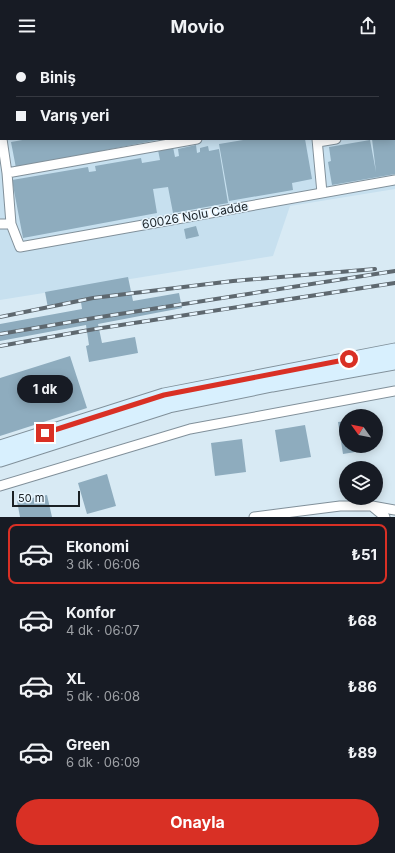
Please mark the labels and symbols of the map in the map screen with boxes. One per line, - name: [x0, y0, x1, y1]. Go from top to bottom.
- street label: 60026 Nolu Cadde: [141, 198, 249, 232]
- route start: [340, 350, 358, 368]
- callout: 1 dk: [17, 375, 73, 403]
- north arrow: [339, 409, 383, 453]
- route end: [36, 424, 54, 442]
- scale bar: [12, 489, 80, 508]

